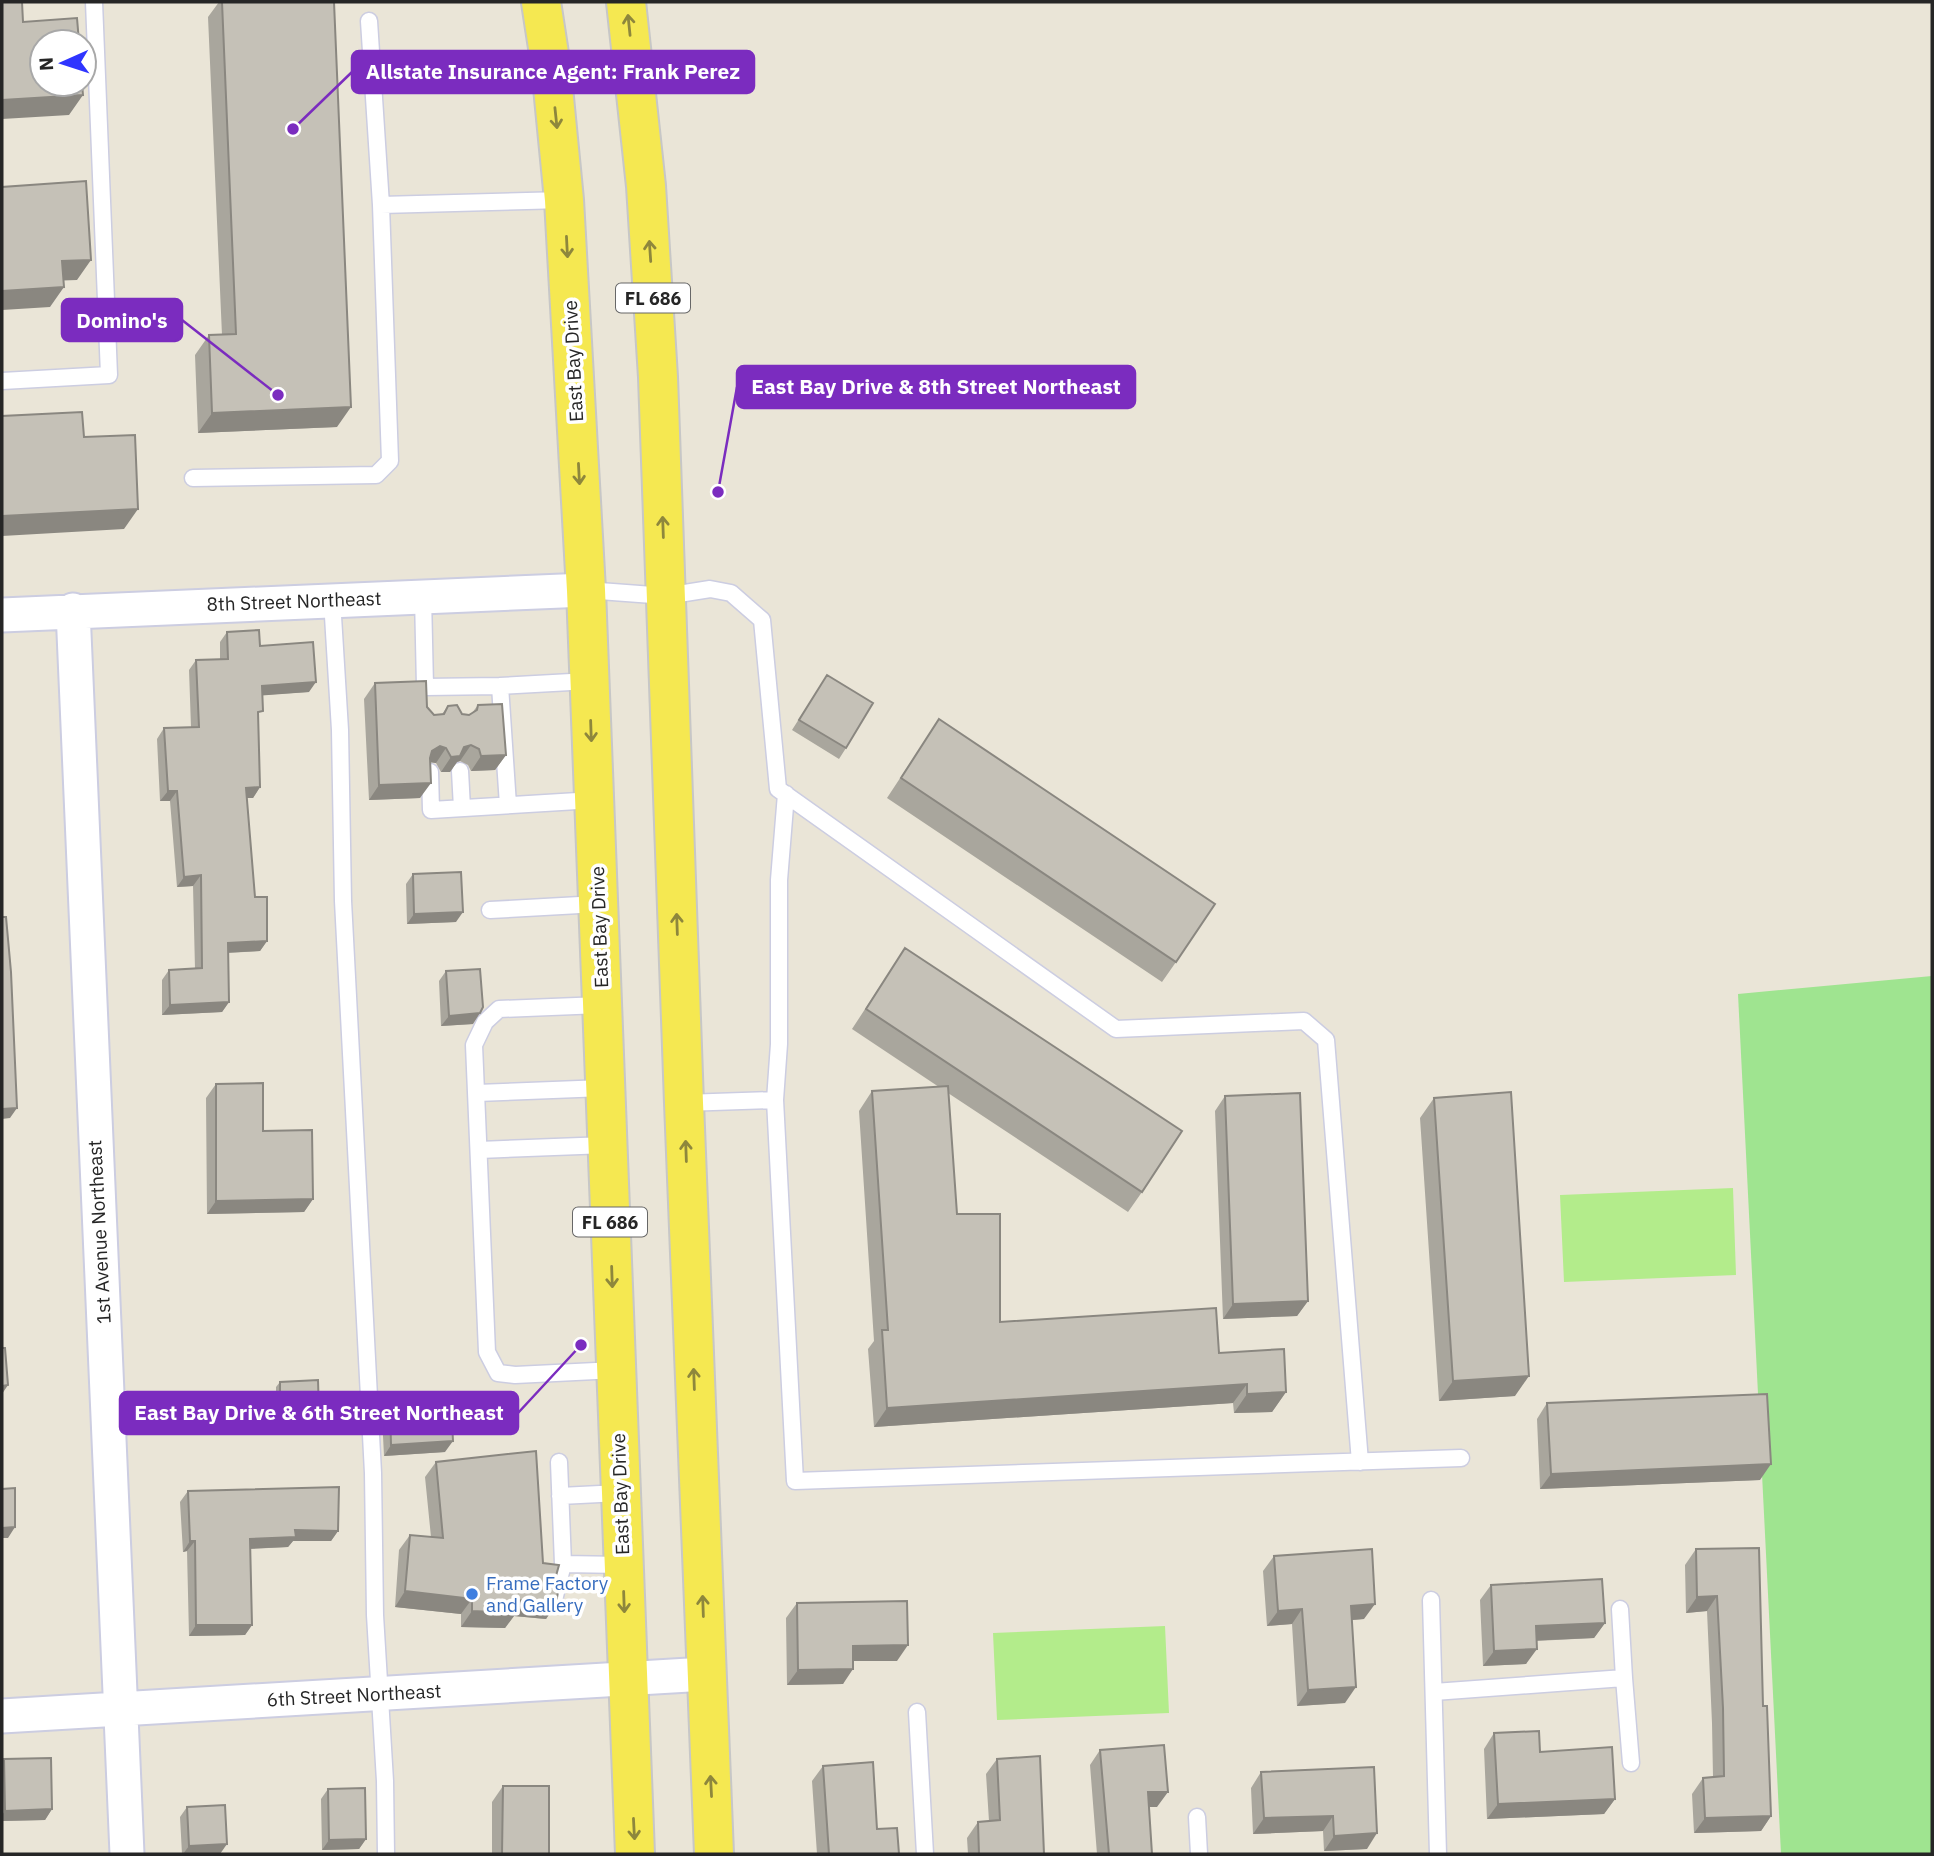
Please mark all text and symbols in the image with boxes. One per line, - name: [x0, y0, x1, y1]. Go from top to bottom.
- one-way arrow: [622, 14, 635, 37]
- north arrow: [28, 28, 98, 98]
- callout: Allstate Insurance Agent: Frank Perez: [352, 51, 754, 93]
- text: N: [34, 56, 58, 71]
- text: Allstate Insurance Agent: Frank Perez: [366, 57, 740, 85]
- one-way arrow: [550, 106, 563, 129]
- one-way arrow: [561, 235, 574, 257]
- one-way arrow: [643, 241, 656, 263]
- road number: FL 686: [616, 284, 690, 312]
- callout: Domino's: [62, 299, 182, 341]
- street label: East Bay Drive: [558, 299, 588, 423]
- text: Domino's: [76, 306, 168, 334]
- callout: East Bay Drive & 8th Street Northeast: [737, 366, 1135, 408]
- text: East Bay Drive & 8th Street Northeast: [751, 372, 1121, 400]
- one-way arrow: [573, 462, 586, 485]
- one-way arrow: [657, 516, 670, 539]
- street label: 8th Street Northeast: [206, 586, 382, 616]
- one-way arrow: [585, 720, 598, 743]
- street label: East Bay Drive: [585, 866, 613, 988]
- one-way arrow: [671, 913, 684, 936]
- street label: 1st Avenue Northeast: [82, 1139, 116, 1325]
- one-way arrow: [679, 1140, 692, 1163]
- road number: FL 686: [573, 1208, 647, 1237]
- one-way arrow: [606, 1265, 619, 1288]
- one-way arrow: [688, 1367, 701, 1390]
- callout: East Bay Drive & 6th Street Northeast: [120, 1392, 518, 1434]
- text: East Bay Drive & 6th Street Northeast: [134, 1398, 504, 1426]
- street label: East Bay Drive: [606, 1433, 634, 1555]
- place label: Frame Factory and Gallery: [486, 1571, 609, 1617]
- marker: Frame Factory and Gallery: [464, 1586, 480, 1602]
- one-way arrow: [618, 1590, 631, 1613]
- one-way arrow: [696, 1595, 709, 1618]
- street label: 6th Street Northeast: [266, 1678, 442, 1712]
- one-way arrow: [704, 1775, 717, 1798]
- one-way arrow: [628, 1818, 641, 1841]

